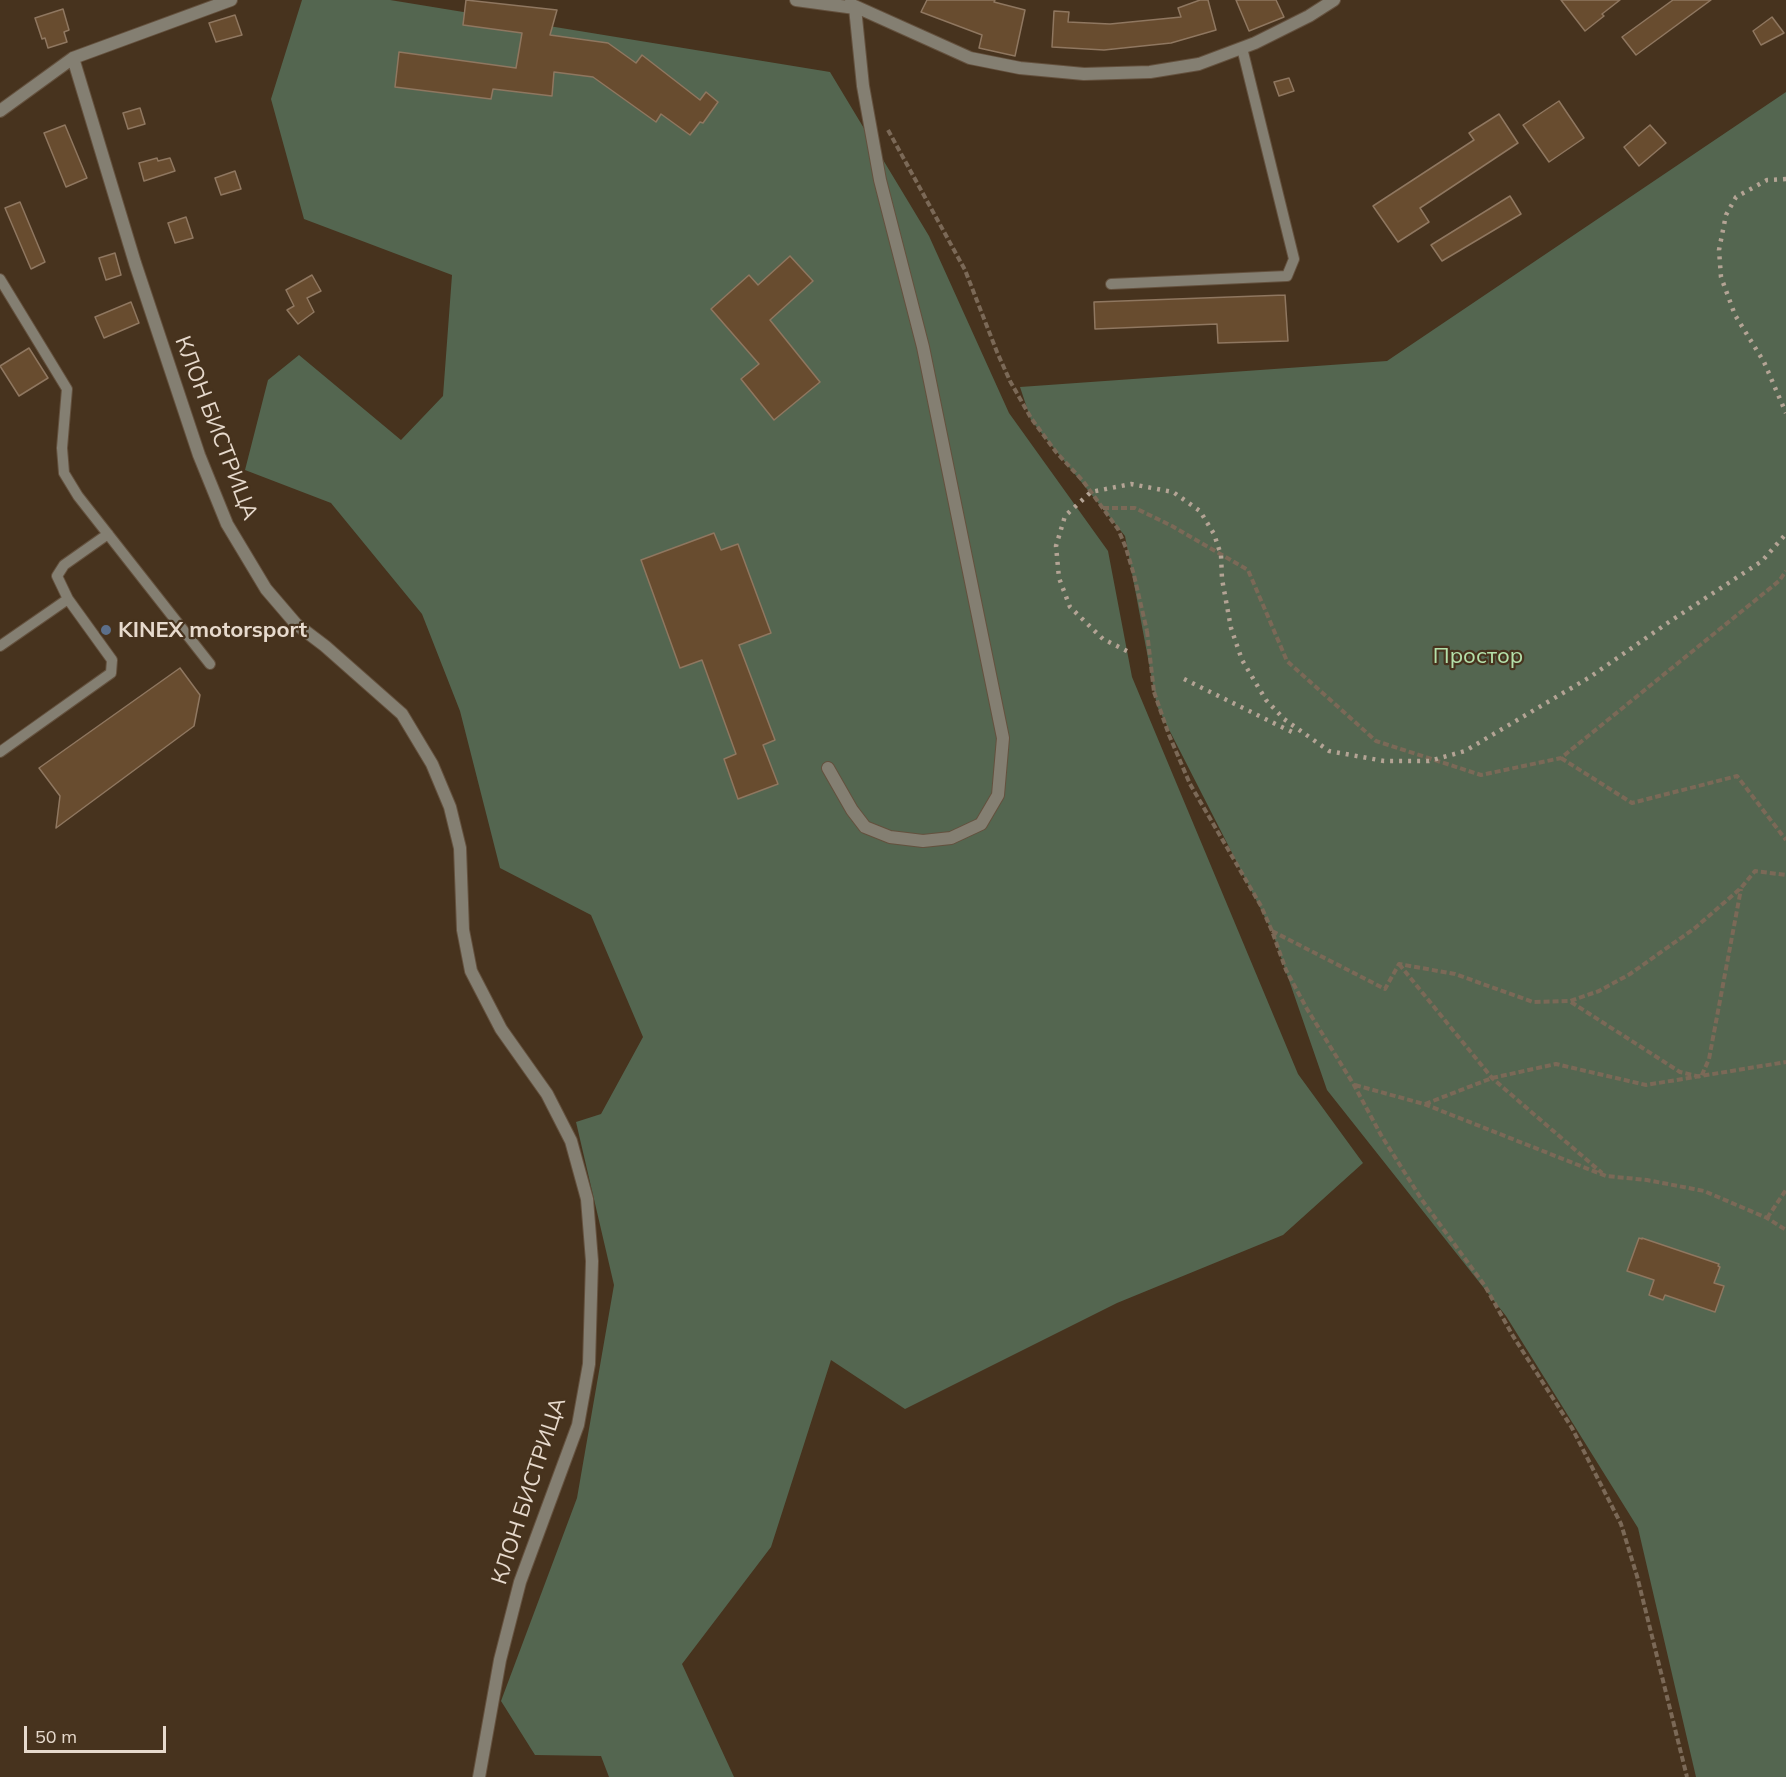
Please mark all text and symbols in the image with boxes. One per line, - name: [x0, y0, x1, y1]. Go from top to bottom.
- street label: КЛОН БИСТРИЦА: [169, 332, 263, 524]
- place label: KINEX motorsport: [118, 617, 307, 643]
- marker: KINEX motorsport: [99, 623, 113, 637]
- park label: Простор: [1433, 643, 1523, 669]
- street label: КЛОН БИСТРИЦА: [486, 1394, 572, 1588]
- scale bar: [27, 1714, 170, 1752]
- text: 50 m: [35, 1725, 77, 1748]

